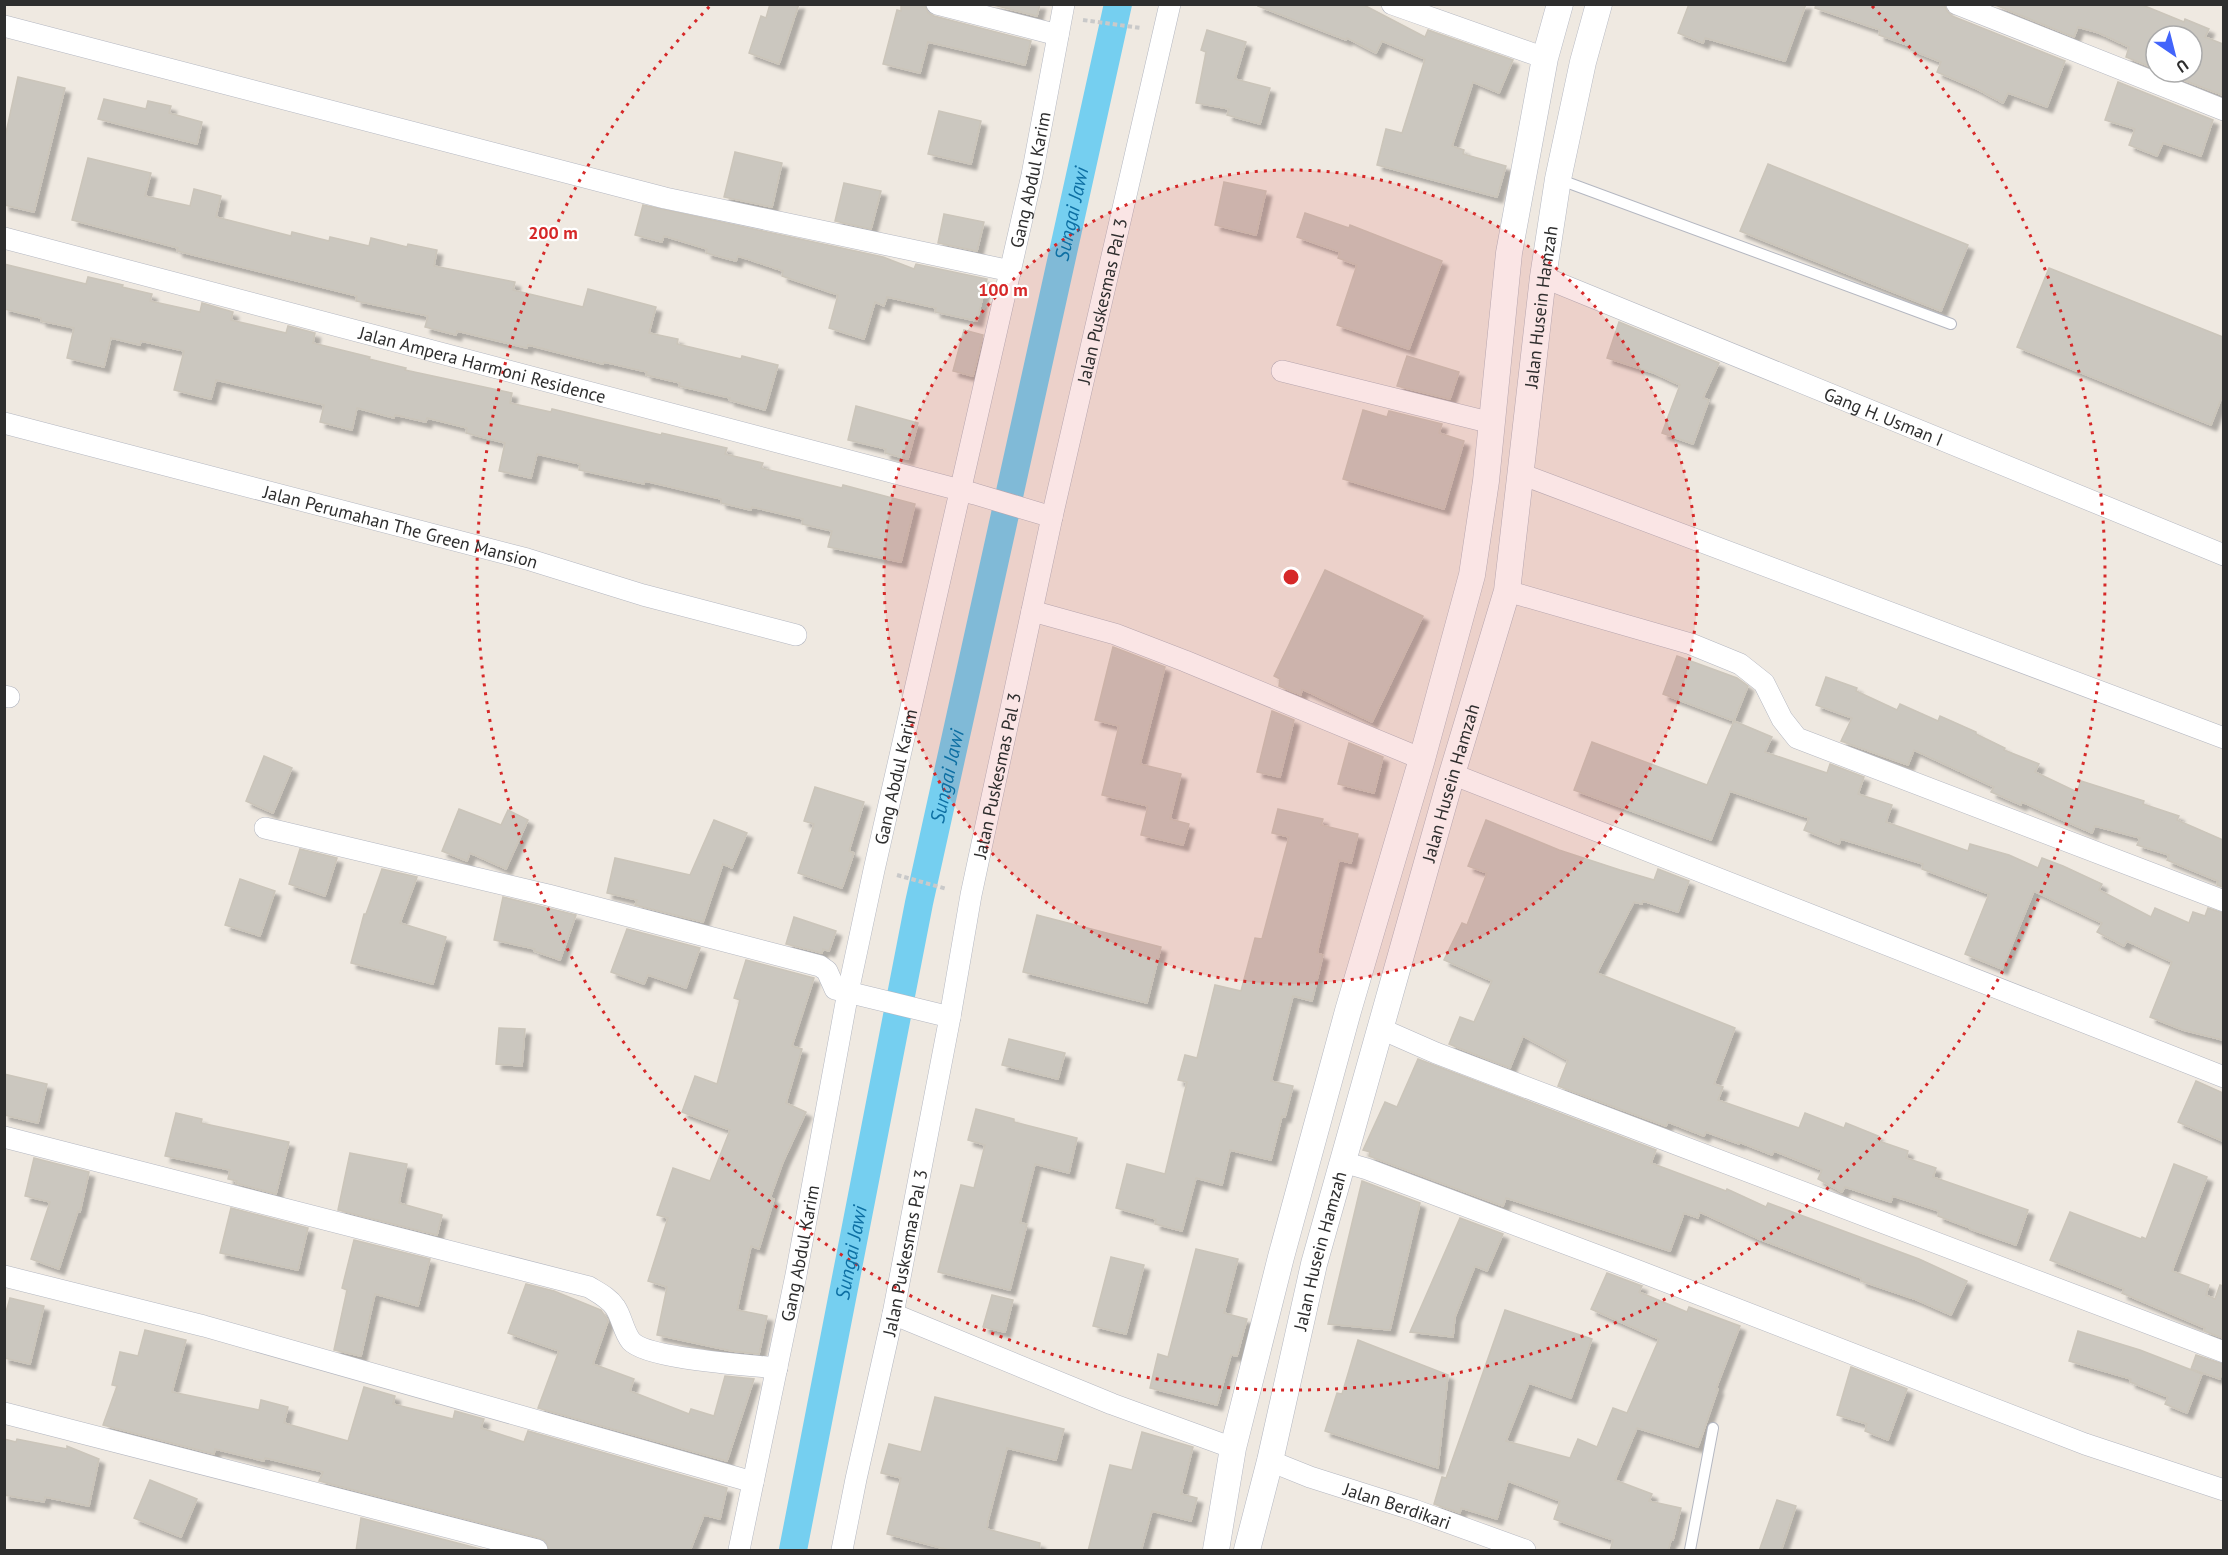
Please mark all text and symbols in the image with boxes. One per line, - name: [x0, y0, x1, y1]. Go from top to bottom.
- north arrow: [2144, 24, 2204, 84]
- text: U: [2173, 55, 2192, 77]
- street label: Gang Abdul Karim: [1004, 110, 1055, 250]
- water label: Sungai Jawi: [1049, 164, 1095, 263]
- street label: Jalan Puskesmas Pal 3: [1071, 216, 1132, 387]
- text: 200 m: [528, 221, 578, 244]
- street label: Jalan Husein Hamzah: [1519, 224, 1562, 390]
- text: 100 m: [978, 278, 1028, 301]
- street label: Jalan Ampera Harmoni Residence: [356, 320, 609, 408]
- street label: Gang H. Usman I: [1821, 382, 1947, 451]
- street label: Jalan Perumahan The Green Mansion: [260, 479, 541, 573]
- centre of rings: [1281, 567, 1301, 587]
- street label: Jalan Puskesmas Pal 3: [967, 690, 1026, 861]
- street label: Jalan Husein Hamzah: [1416, 701, 1484, 865]
- street label: Gang Abdul Karim: [869, 707, 922, 847]
- water label: Sungai Jawi: [924, 726, 970, 826]
- street label: Jalan Puskesmas Pal 3: [877, 1167, 932, 1339]
- street label: Jalan Husein Hamzah: [1288, 1168, 1351, 1333]
- street label: Gang Abdul Karim: [775, 1183, 824, 1323]
- water label: Sungai Jawi: [829, 1202, 873, 1302]
- street label: Jalan Berdikari: [1340, 1477, 1454, 1534]

